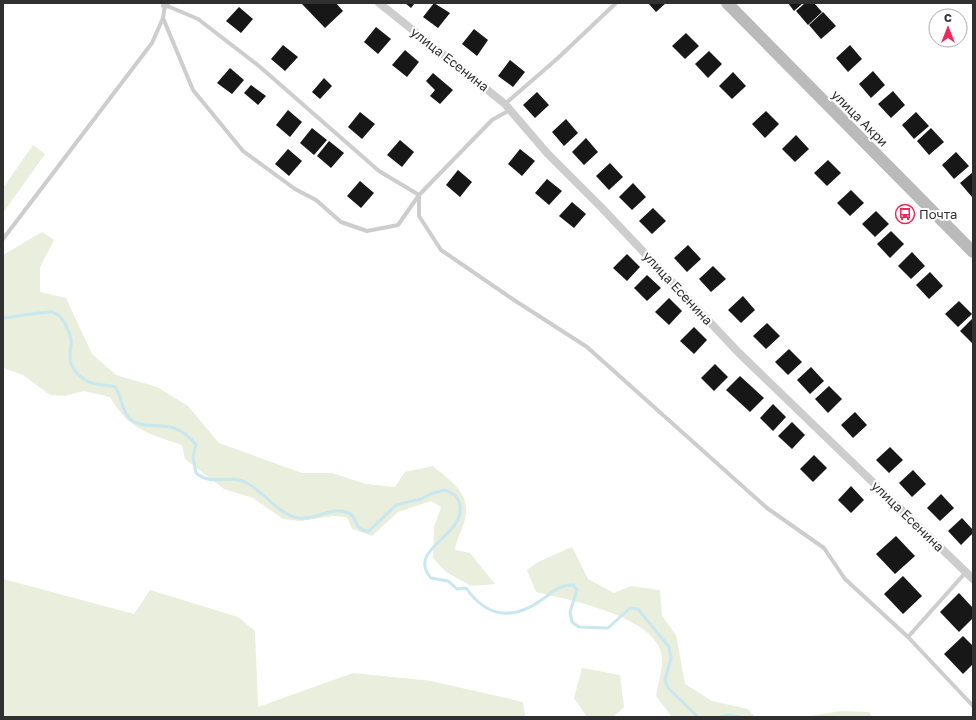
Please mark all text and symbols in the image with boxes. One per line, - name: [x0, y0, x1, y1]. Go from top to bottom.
- north arrow: [928, 8, 968, 48]
- text: С: [944, 11, 952, 24]
- street label: улица Есенина: [408, 23, 492, 95]
- street label: улица Акри: [828, 86, 892, 150]
- bus stop icon: Почта: [894, 203, 916, 225]
- place label: Почта: [919, 206, 957, 222]
- street label: улица Есенина: [640, 248, 716, 328]
- street label: улица Есенина: [868, 477, 948, 555]

